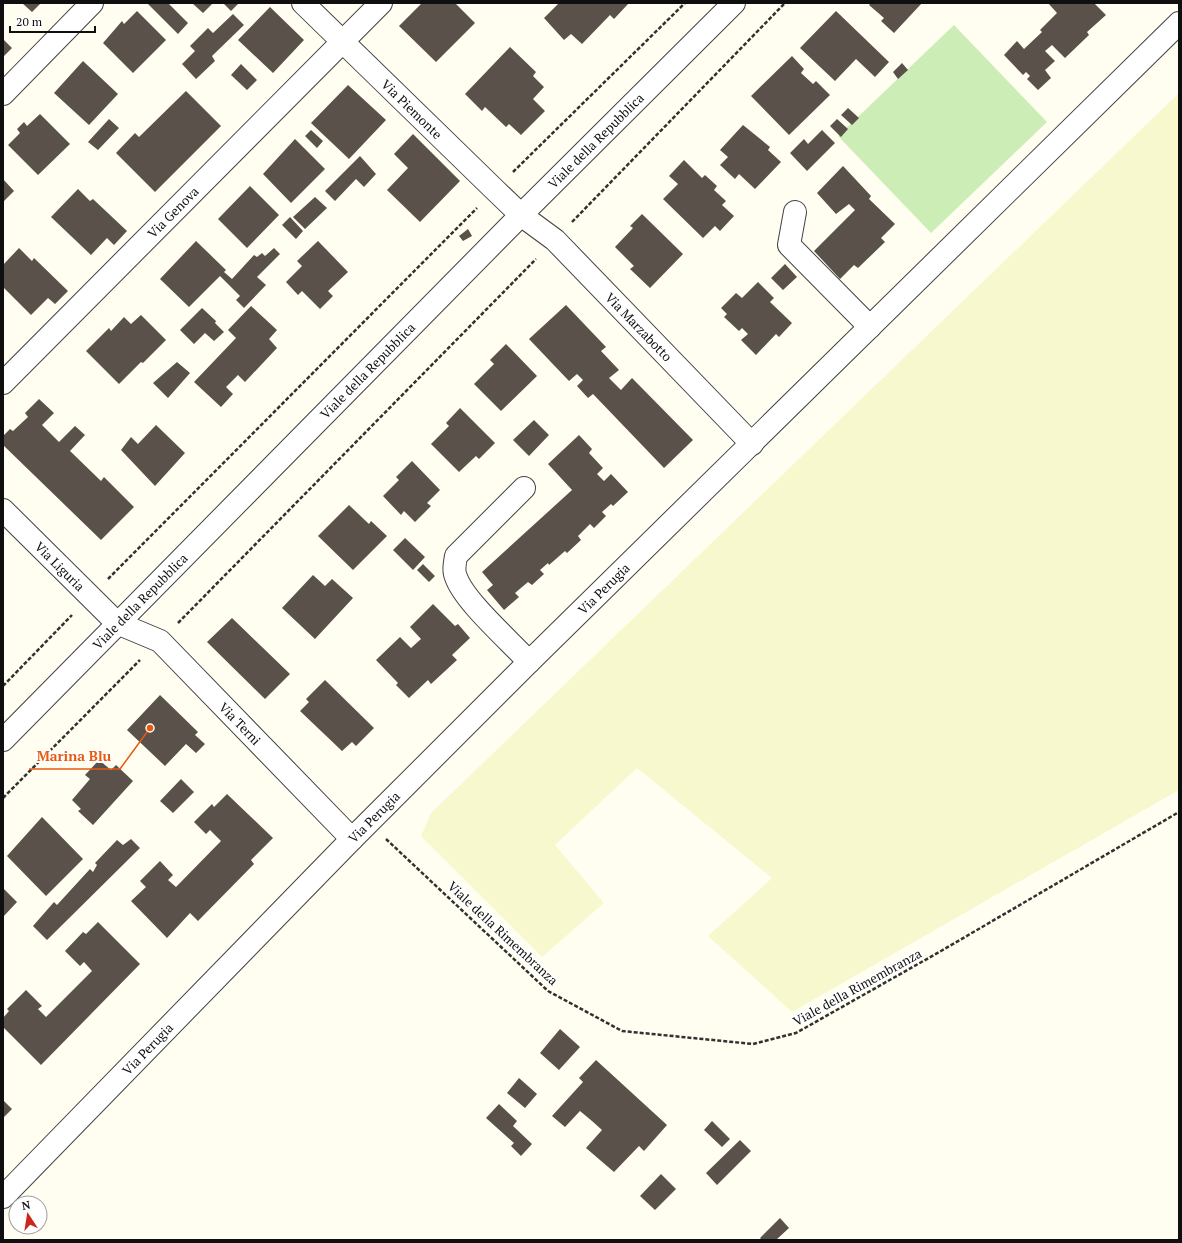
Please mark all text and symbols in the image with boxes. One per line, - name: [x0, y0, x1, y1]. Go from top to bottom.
- scale bar: [10, 8, 95, 34]
- text: 20 m: [16, 14, 43, 29]
- street label: Via Piemonte: [378, 75, 446, 143]
- street label: Viale della Repubblica: [544, 89, 648, 192]
- street label: Via Genova: [143, 182, 203, 242]
- street label: Via Marzabotto: [601, 288, 676, 365]
- street label: Viale della Repubblica: [316, 318, 419, 423]
- street label: Via Liguria: [31, 538, 89, 595]
- street label: Viale della Repubblica: [88, 549, 192, 653]
- street label: Via Perugia: [574, 559, 634, 618]
- street label: Via Terni: [215, 698, 265, 749]
- callout: Marina Blu: [29, 743, 120, 769]
- text: Marina Blu: [37, 746, 112, 765]
- street label: Via Perugia: [344, 787, 404, 847]
- street label: Viale della Rimembranza: [444, 877, 562, 989]
- street label: Viale della Rimembranza: [789, 944, 925, 1030]
- street label: Via Perugia: [118, 1018, 177, 1079]
- north arrow: [8, 1195, 48, 1235]
- text: N: [20, 1197, 32, 1213]

